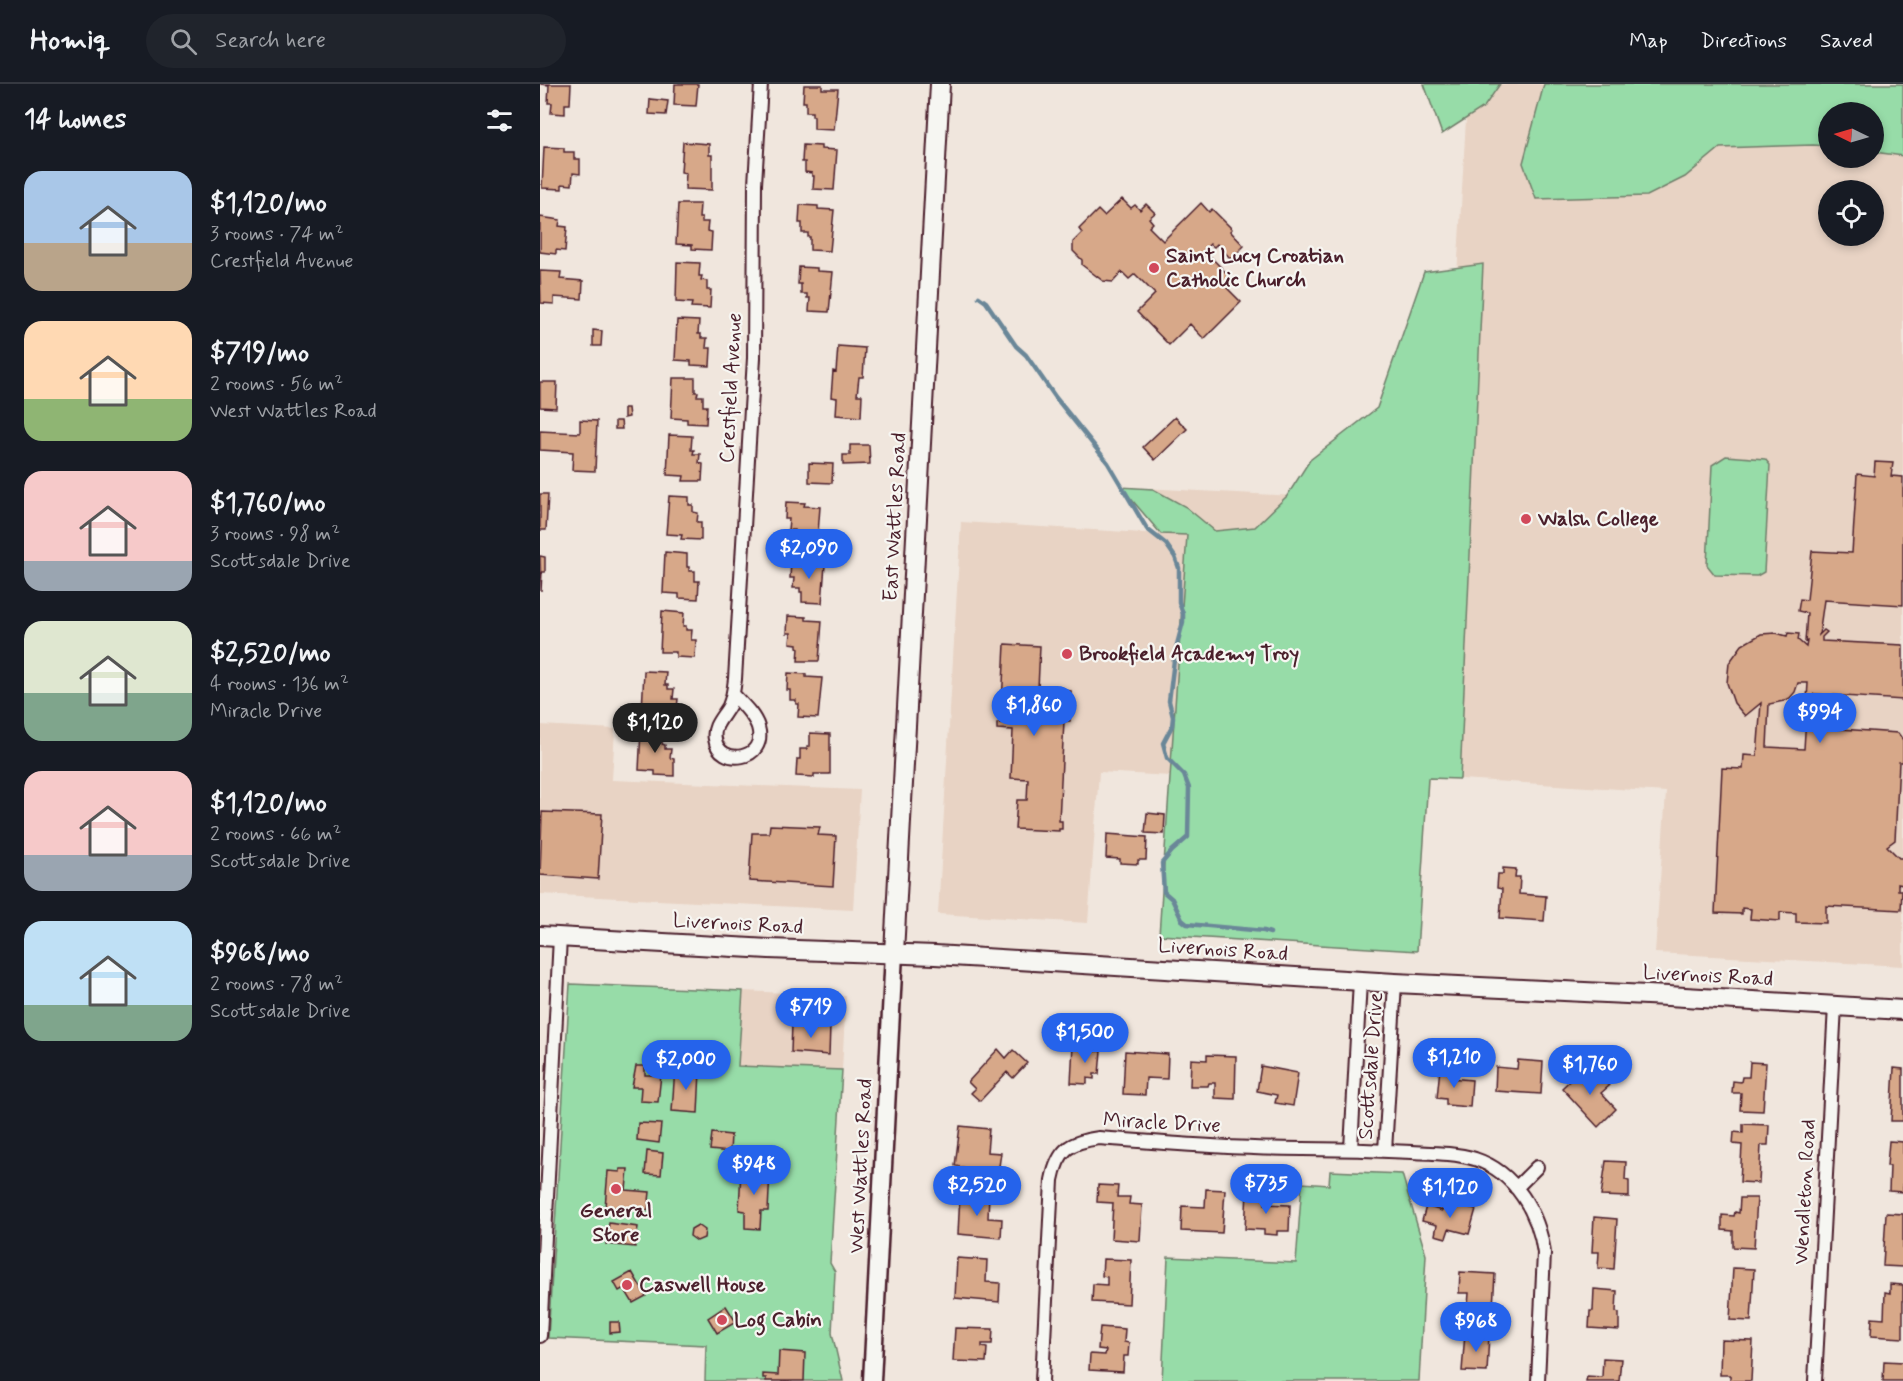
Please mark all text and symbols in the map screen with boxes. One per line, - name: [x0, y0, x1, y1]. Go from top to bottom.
- search box: [146, 14, 566, 68]
- text: Homiq: [30, 23, 110, 60]
- icon: search: [167, 25, 200, 58]
- text: Search here: [215, 27, 326, 55]
- text: Map: [1629, 27, 1668, 55]
- text: Directions: [1701, 27, 1787, 55]
- text: Saved: [1820, 27, 1873, 55]
- north arrow: [1818, 102, 1884, 168]
- map controls: [1818, 102, 1884, 246]
- text: 14 homes: [24, 103, 126, 137]
- icon: filters: [483, 104, 516, 137]
- button: locate: [1818, 180, 1884, 246]
- text: $1,120/mo: [210, 187, 327, 221]
- icon: home: [72, 195, 144, 267]
- text: 3 rooms · 74 m²: [210, 221, 344, 248]
- place label: Saint Lucy Croatian Catholic Church: [1166, 242, 1344, 294]
- text: Crestfield Avenue: [210, 248, 354, 275]
- marker: Saint Lucy Croatian Catholic Church: [1147, 261, 1161, 275]
- street label: Crestfield Avenue: [713, 312, 749, 464]
- text: $719/mo: [210, 337, 309, 371]
- icon: home: [72, 345, 144, 417]
- text: 2 rooms · 56 m²: [210, 371, 343, 398]
- text: West Wattles Road: [210, 398, 377, 425]
- street label: East Wattles Road: [877, 432, 913, 602]
- text: $1,760/mo: [210, 487, 326, 521]
- icon: home: [72, 495, 144, 567]
- place label: Walsh College: [1537, 505, 1659, 533]
- marker: Walsh College: [1519, 512, 1533, 526]
- text: 3 rooms · 98 m²: [210, 521, 340, 548]
- pin: $2,090: [760, 529, 858, 580]
- text: $2,090: [779, 535, 839, 562]
- text: Scottsdale Drive: [210, 548, 351, 575]
- text: $2,520/mo: [210, 637, 331, 671]
- place label: Brookfield Academy Troy: [1079, 640, 1299, 668]
- icon: home: [72, 645, 144, 717]
- marker: Brookfield Academy Troy: [1060, 647, 1074, 661]
- text: 4 rooms · 136 m²: [210, 671, 349, 698]
- pin: $1,860: [985, 686, 1083, 737]
- text: $1,860: [1006, 692, 1062, 719]
- pin: $994: [1784, 693, 1856, 744]
- text: Miracle Drive: [210, 698, 322, 725]
- text: $994: [1797, 699, 1843, 726]
- pin: $1,120: [606, 703, 704, 754]
- text: $1,120: [627, 709, 683, 736]
- text: $1,120/mo: [210, 787, 327, 821]
- icon: home: [72, 795, 144, 867]
- text: 2 rooms · 66 m²: [210, 821, 341, 848]
- text: Scottsdale Drive: [210, 848, 351, 875]
- street label: Livernois Road: [672, 907, 804, 941]
- street label: Livernois Road: [1157, 931, 1289, 969]
- text: $968/mo: [210, 937, 310, 971]
- icon: home: [72, 945, 144, 1017]
- street label: Livernois Road: [1642, 959, 1774, 993]
- text: 2 rooms · 78 m²: [210, 971, 343, 998]
- pin: $719: [775, 988, 847, 1039]
- street label: Scottsdale Drive: [1352, 991, 1390, 1141]
- text: $719: [789, 994, 833, 1021]
- text: Scottsdale Drive: [210, 998, 351, 1025]
- pin: $1,500: [1036, 1013, 1134, 1064]
- text: $1,500: [1056, 1019, 1114, 1046]
- pin: $1,210: [1405, 1038, 1503, 1089]
- pin: $2,000: [637, 1040, 735, 1091]
- text: $1,210: [1427, 1044, 1481, 1071]
- pin: $1,760: [1541, 1045, 1639, 1096]
- text: $2,000: [656, 1046, 716, 1073]
- text: $1,760: [1562, 1051, 1618, 1078]
- street label: West Wattles Road: [842, 1078, 880, 1254]
- street label: Miracle Drive: [1102, 1106, 1222, 1140]
- street label: Wendleton Road: [1787, 1119, 1823, 1265]
- pin: $948: [718, 1145, 790, 1196]
- text: $948: [732, 1151, 776, 1178]
- pin: $735: [1230, 1164, 1302, 1215]
- pin: $2,520: [928, 1166, 1026, 1217]
- pin: $1,120: [1401, 1168, 1499, 1219]
- text: $735: [1244, 1170, 1288, 1197]
- text: $2,520: [947, 1172, 1007, 1199]
- text: $1,120: [1422, 1174, 1478, 1201]
- marker: General Store: [609, 1182, 623, 1196]
- place label: General Store: [580, 1197, 652, 1249]
- place label: Caswell House: [639, 1271, 766, 1299]
- marker: Caswell House: [620, 1278, 634, 1292]
- pin: $968: [1440, 1302, 1512, 1353]
- place label: Log Cabin: [734, 1306, 822, 1336]
- text: $968: [1454, 1308, 1498, 1335]
- marker: Log Cabin: [715, 1313, 729, 1327]

